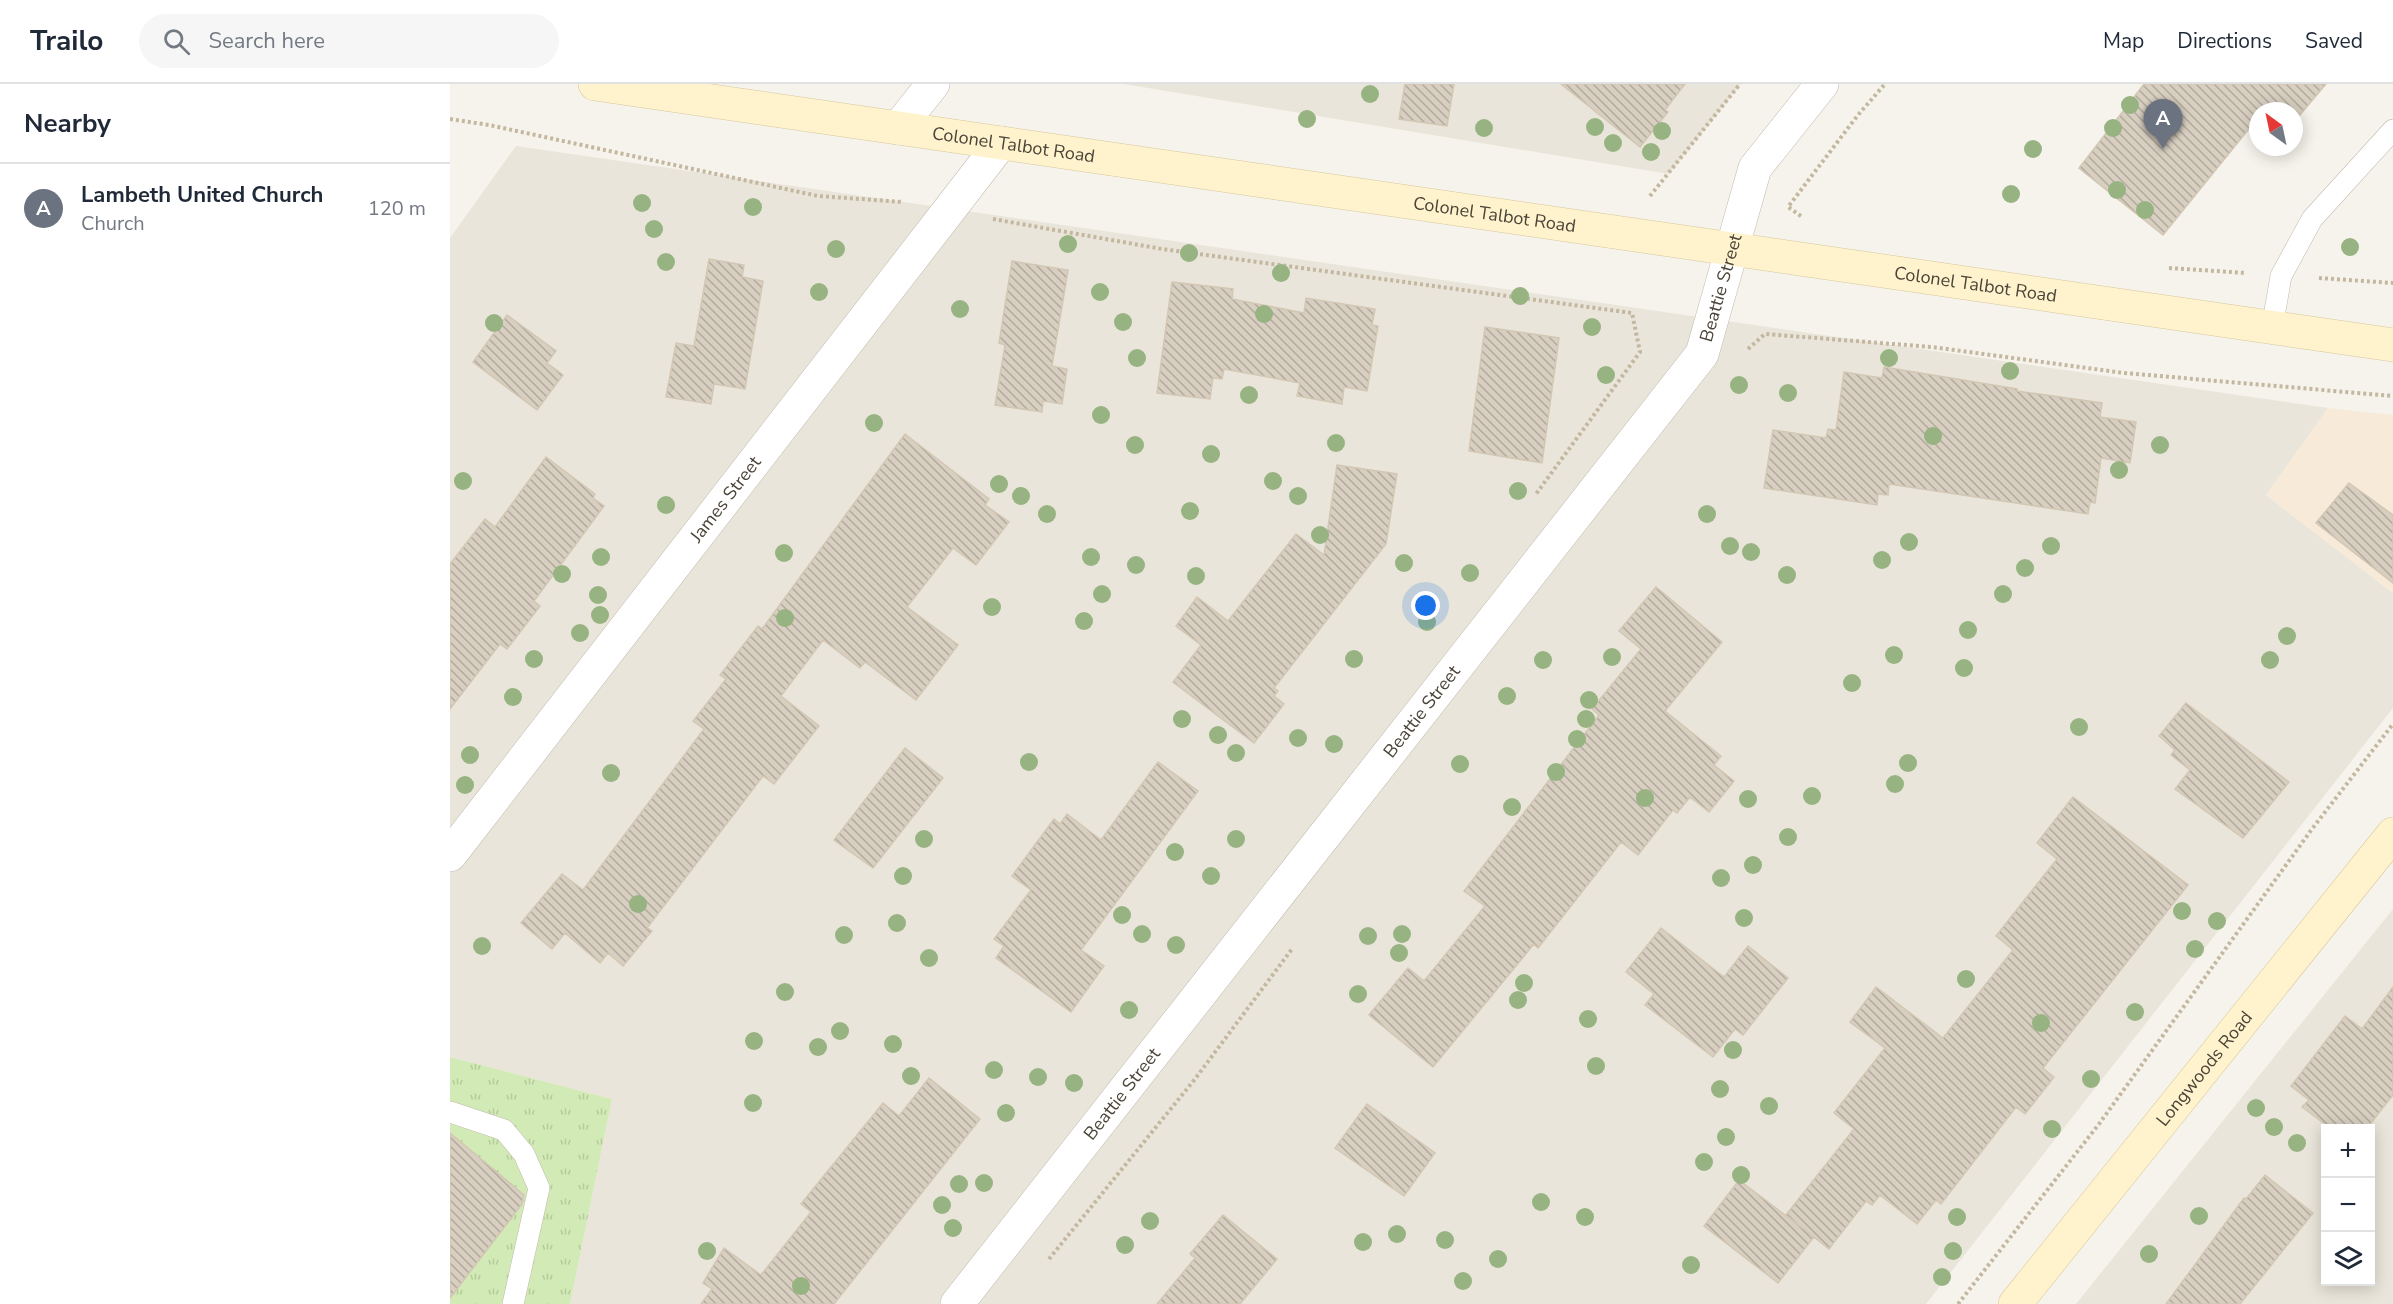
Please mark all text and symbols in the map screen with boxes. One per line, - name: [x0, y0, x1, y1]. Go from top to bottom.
- search box: [139, 14, 559, 68]
- text: Trailo: [30, 22, 103, 60]
- icon: search: [160, 25, 193, 58]
- text: Search here: [208, 26, 325, 56]
- text: Map: [2103, 27, 2144, 55]
- text: Directions: [2177, 27, 2272, 55]
- text: Saved: [2305, 27, 2363, 55]
- pin: A: [2144, 100, 2182, 149]
- north arrow: [2249, 102, 2303, 156]
- text: Nearby: [24, 106, 111, 141]
- street label: Colonel Talbot Road: [931, 121, 1097, 168]
- text: Lambeth United Church: [81, 180, 323, 210]
- street label: Colonel Talbot Road: [1412, 191, 1578, 238]
- text: A: [36, 195, 51, 222]
- text: 120 m: [368, 195, 426, 222]
- text: Church: [81, 210, 145, 237]
- street label: Beattie Street: [1694, 230, 1748, 345]
- street label: Colonel Talbot Road: [1893, 261, 2058, 308]
- street label: James Street: [684, 451, 767, 548]
- your location: [1411, 591, 1440, 620]
- street label: Beattie Street: [1378, 660, 1466, 763]
- street label: Longwoods Road: [2151, 1006, 2258, 1131]
- street label: Beattie Street: [1078, 1042, 1166, 1145]
- map controls: [2321, 1124, 2375, 1286]
- button: +: [2321, 1124, 2375, 1178]
- button: −: [2321, 1178, 2375, 1232]
- button: layers: [2321, 1232, 2375, 1286]

